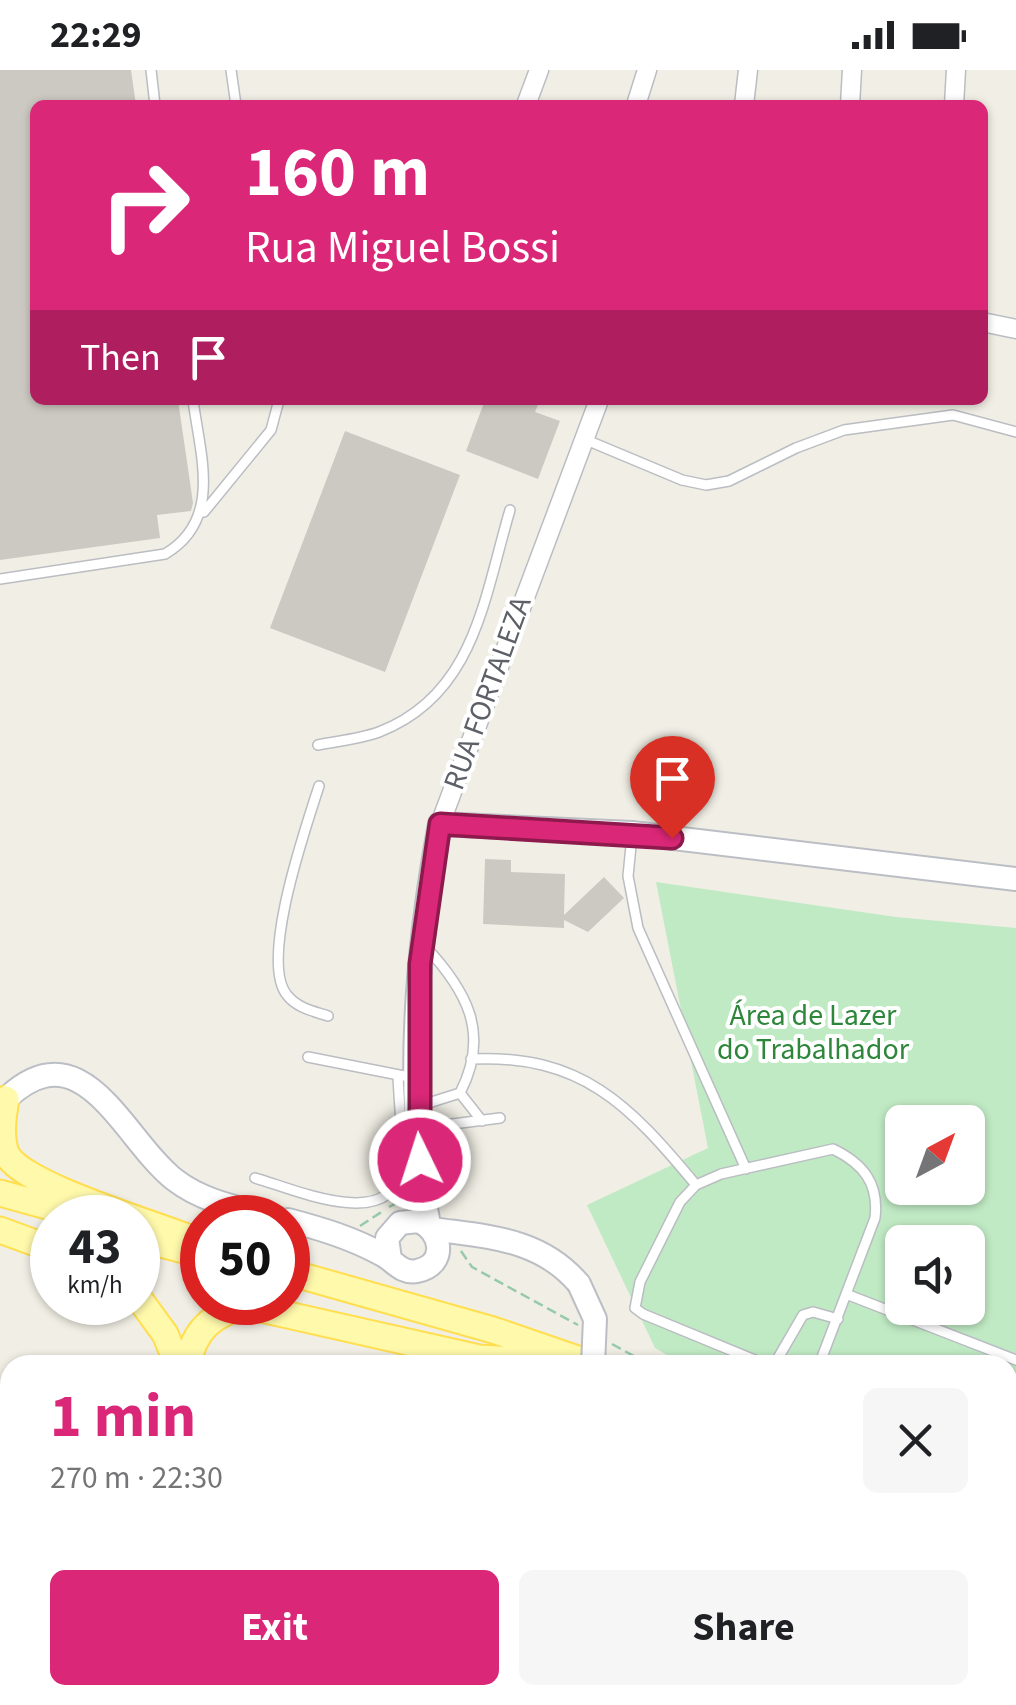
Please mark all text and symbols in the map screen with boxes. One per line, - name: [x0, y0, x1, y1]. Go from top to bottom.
- text: 22:29: [50, 8, 142, 62]
- text: 160 m: [245, 123, 430, 223]
- icon: right: [80, 140, 210, 270]
- text: Rua Miguel Bossi: [245, 216, 560, 280]
- icon: arrive: [181, 330, 236, 385]
- text: Then: [80, 331, 161, 385]
- street label: RUA FORTALEZA: [433, 590, 543, 796]
- pin: [630, 736, 715, 839]
- icon: arrive: [645, 751, 700, 806]
- park label: Área de Lazer do Trabalhador: [717, 994, 910, 1071]
- north arrow: [885, 1105, 985, 1205]
- map controls: [885, 1105, 985, 1325]
- position arrow: [368, 1108, 472, 1212]
- speed limit sign: 50: [180, 1195, 310, 1325]
- text: 43: [69, 1212, 121, 1283]
- button: sound: [885, 1225, 985, 1325]
- text: km/h: [67, 1267, 123, 1303]
- text: 1 min: [50, 1375, 196, 1460]
- button: close: [863, 1388, 968, 1493]
- text: 270 m · 22:30: [50, 1455, 223, 1501]
- button: Exit: [50, 1570, 499, 1685]
- button: Share: [519, 1570, 968, 1685]

